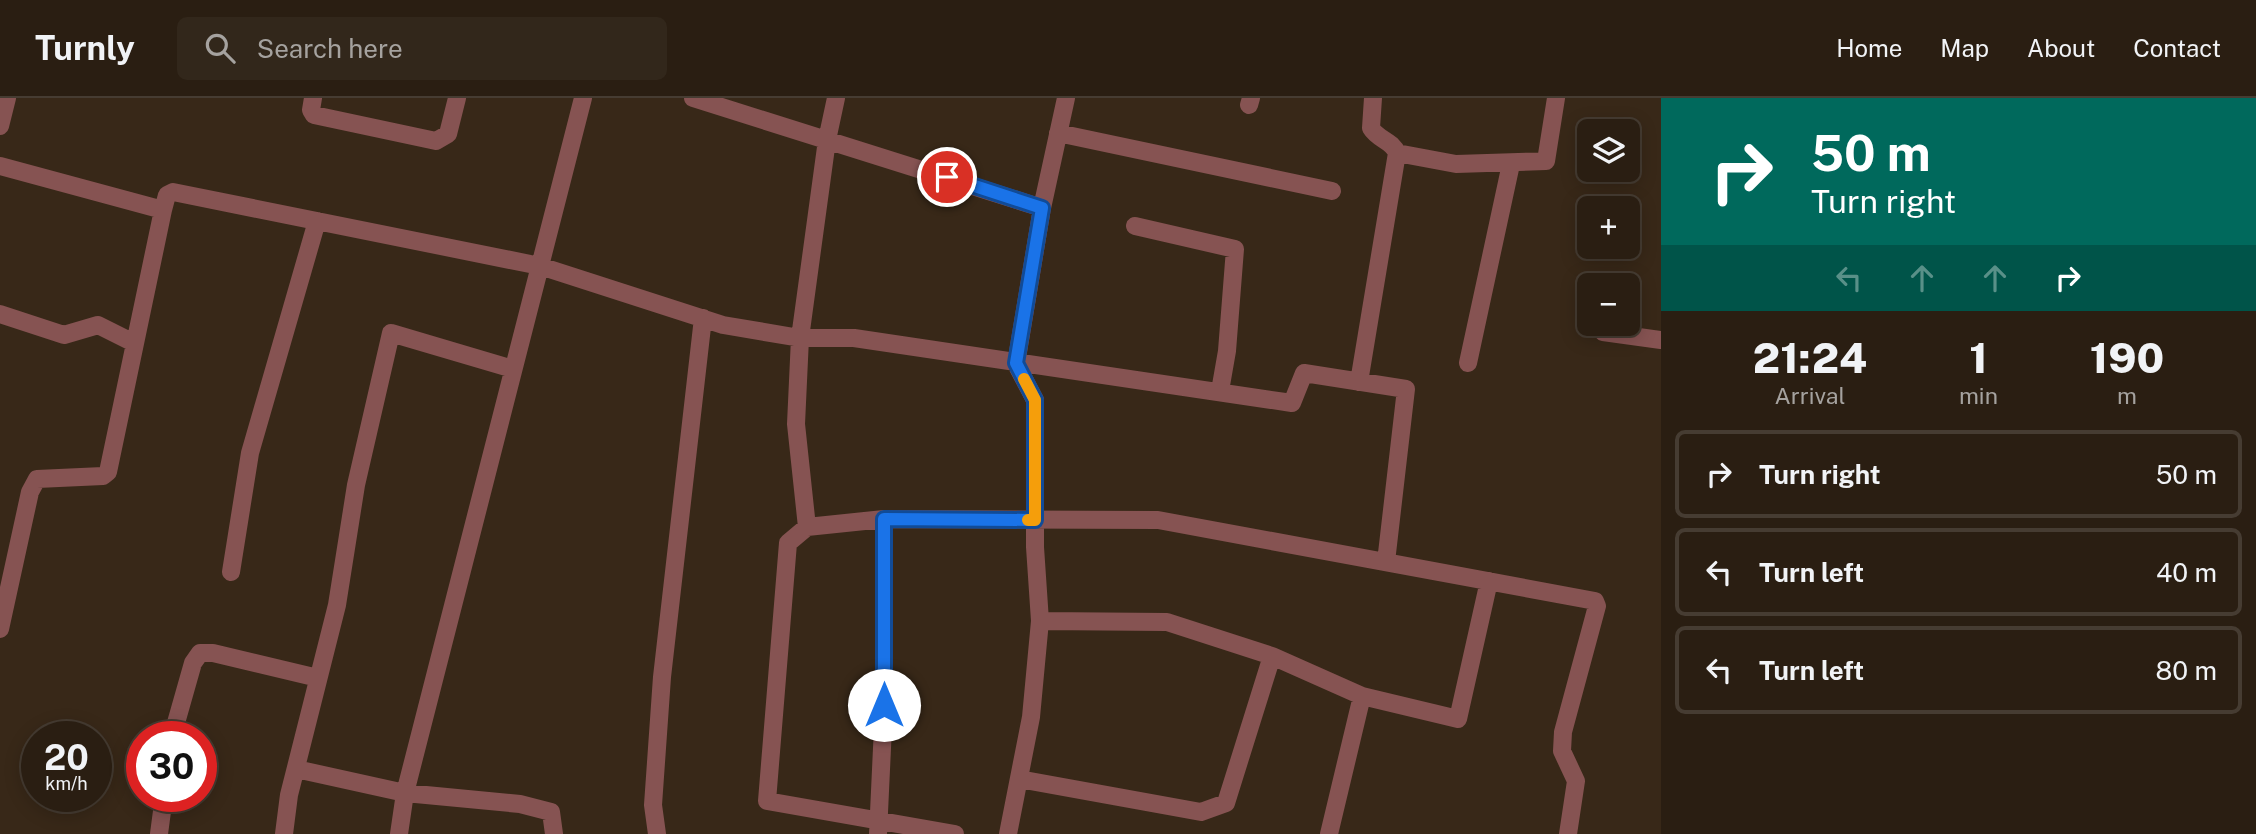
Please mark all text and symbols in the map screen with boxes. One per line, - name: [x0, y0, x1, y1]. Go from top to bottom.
- search box: [177, 17, 667, 80]
- text: Turnly: [35, 29, 135, 67]
- icon: search: [201, 29, 239, 67]
- text: Search here: [257, 33, 403, 64]
- text: Home: [1836, 34, 1902, 62]
- text: Map: [1940, 34, 1989, 62]
- text: About: [2027, 34, 2095, 62]
- text: Contact: [2133, 34, 2221, 62]
- map controls: [1577, 119, 1640, 336]
- button: layers: [1577, 119, 1640, 182]
- text: 50 m: [1811, 124, 1931, 182]
- icon: right: [1696, 126, 1787, 217]
- pin: [917, 147, 977, 207]
- icon: arrive: [928, 158, 966, 196]
- text: Turn right: [1811, 183, 1956, 220]
- button: +: [1577, 196, 1640, 259]
- icon: left: [1830, 259, 1868, 297]
- icon: ahead: [1903, 259, 1941, 297]
- icon: ahead: [1976, 259, 2014, 297]
- icon: right: [2049, 259, 2087, 297]
- button: −: [1577, 273, 1640, 336]
- text: 21:24: [1753, 333, 1867, 382]
- text: 1: [1969, 333, 1988, 382]
- text: 190: [2090, 333, 2164, 382]
- text: Arrival: [1774, 382, 1845, 409]
- text: min: [1959, 382, 1998, 409]
- text: m: [2117, 382, 2137, 409]
- icon: right: [1700, 455, 1738, 493]
- text: Turn right: [1759, 459, 1881, 490]
- text: 50 m: [2156, 459, 2217, 490]
- icon: left: [1700, 553, 1738, 591]
- text: Turn left: [1759, 557, 1864, 588]
- text: 40 m: [2156, 557, 2217, 588]
- icon: left: [1700, 651, 1738, 689]
- text: Turn left: [1759, 655, 1864, 686]
- text: 80 m: [2156, 655, 2217, 686]
- position arrow: [847, 668, 921, 742]
- speed limit sign: 30: [126, 721, 217, 812]
- text: 20: [44, 737, 89, 778]
- text: km/h: [45, 773, 88, 794]

